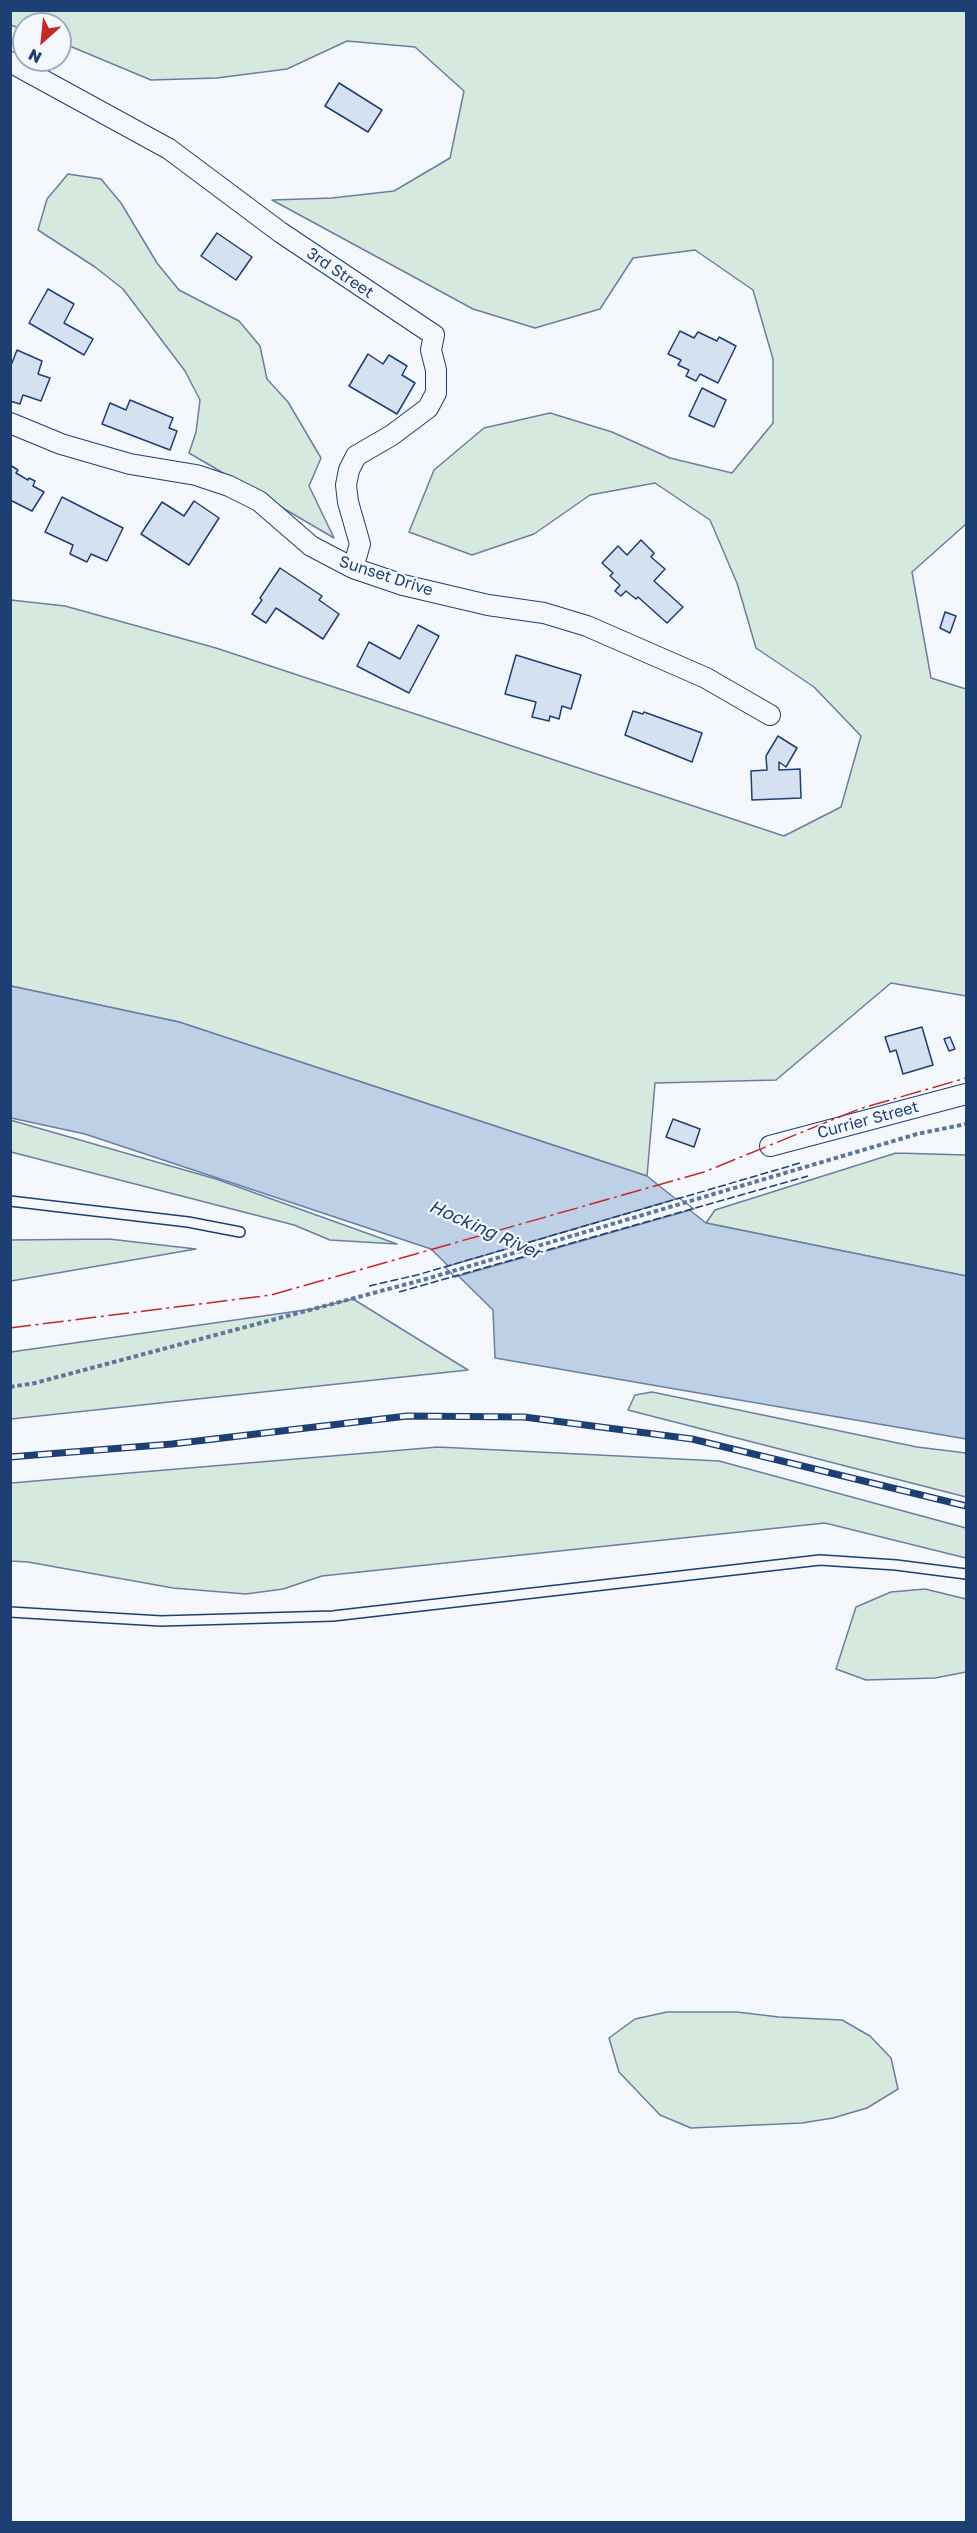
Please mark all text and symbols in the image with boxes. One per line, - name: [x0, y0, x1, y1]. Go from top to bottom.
- north arrow: [12, 12, 72, 72]
- text: N: [25, 45, 45, 68]
- street label: 3rd Street: [303, 244, 377, 302]
- street label: Sunset Drive: [337, 552, 435, 600]
- street label: Currier Street: [815, 1097, 921, 1143]
- water label: Hocking River: [426, 1196, 544, 1264]

